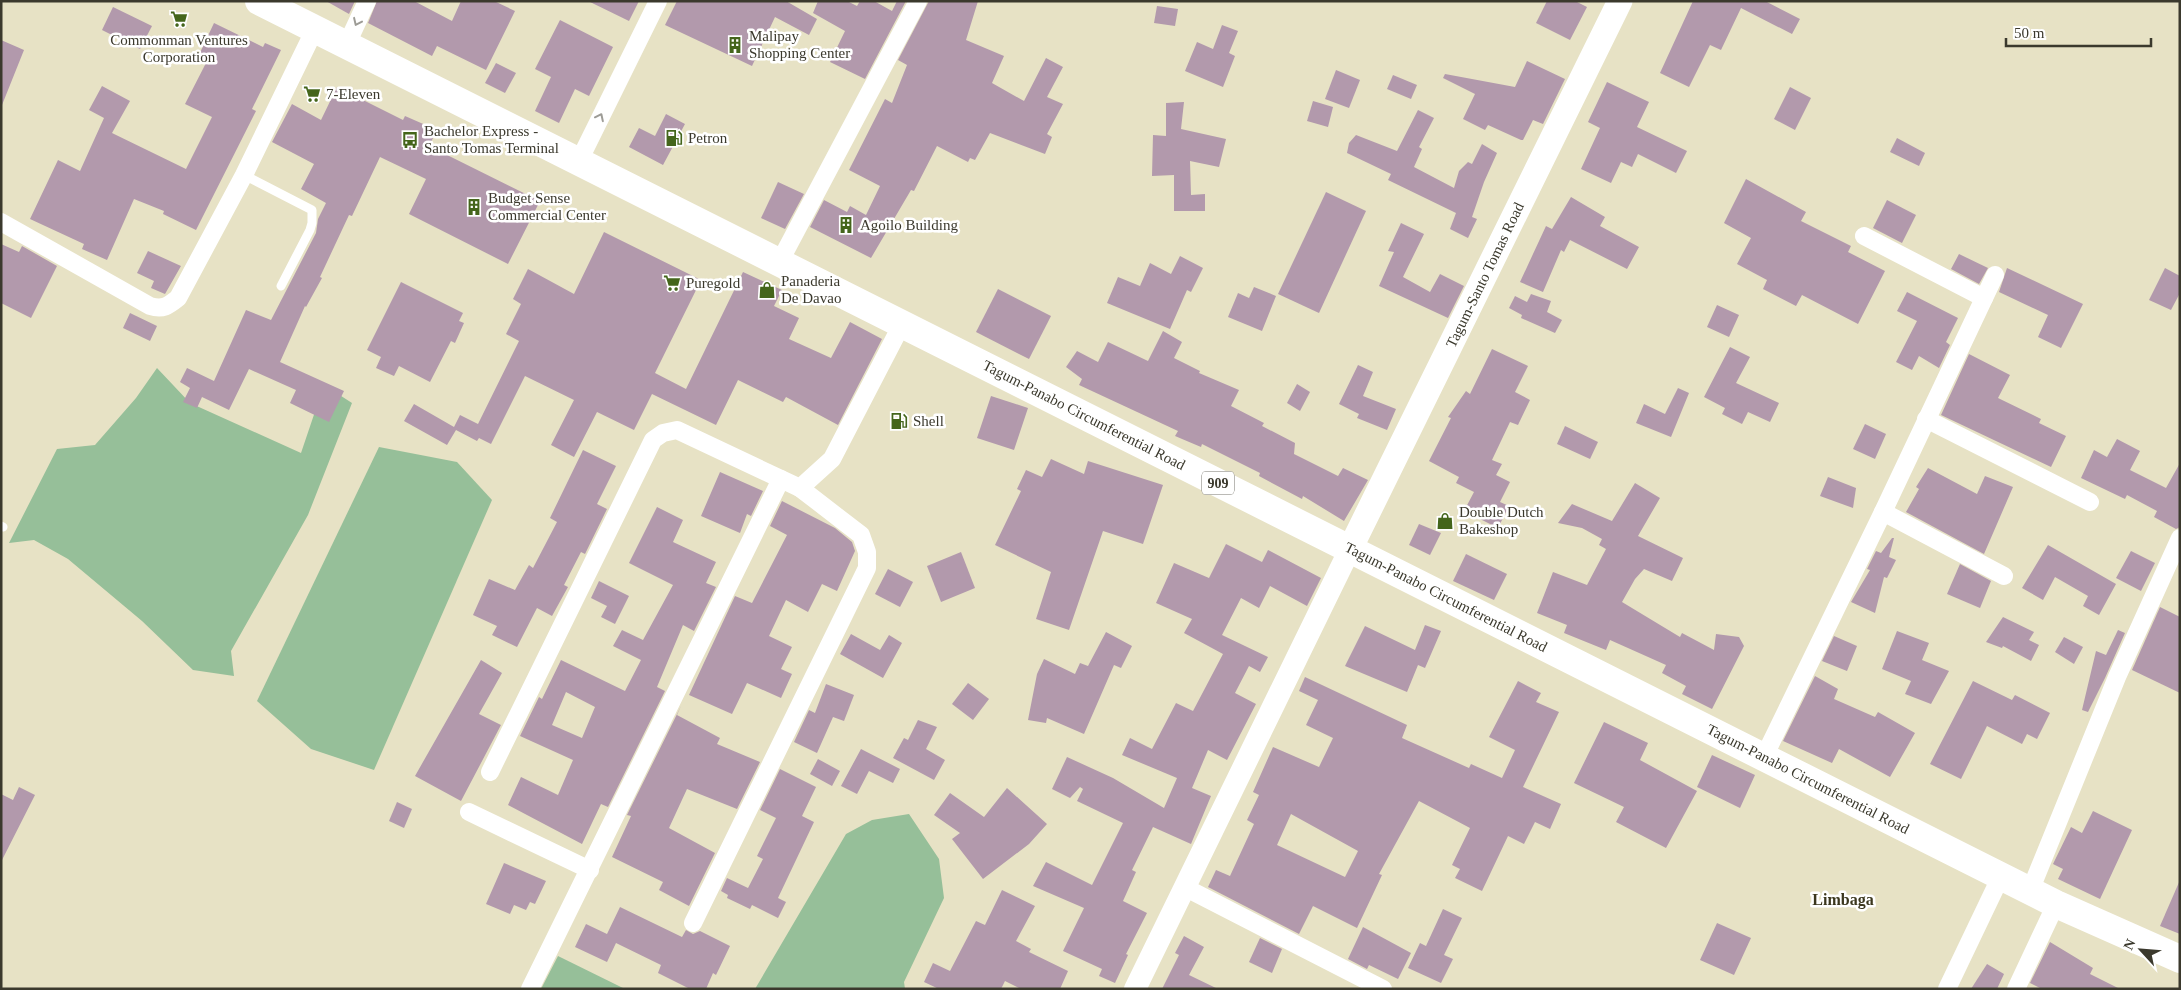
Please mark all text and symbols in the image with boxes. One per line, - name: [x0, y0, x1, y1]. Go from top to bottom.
- supermarket icon: Commonman Ventures Corporation: [169, 9, 189, 29]
- scale bar: [2006, 15, 2151, 47]
- one-way arrow: [353, 17, 363, 26]
- text: 50 m: [2014, 25, 2045, 41]
- place label: Malipay Shopping Center: [749, 28, 850, 61]
- place label: Commonman Ventures Corporation: [110, 32, 248, 65]
- building icon: Malipay Shopping Center: [725, 35, 745, 55]
- supermarket icon: 7-Eleven: [302, 84, 322, 104]
- place label: 7-Eleven: [326, 86, 381, 102]
- one-way arrow: [594, 114, 604, 123]
- place label: Bachelor Express - Santo Tomas Terminal: [424, 123, 559, 156]
- fuel station icon: Petron: [664, 128, 684, 148]
- bus stop icon: Bachelor Express - Santo Tomas Terminal: [400, 130, 420, 150]
- place label: Petron: [688, 130, 728, 146]
- place label: Budget Sense Commercial Center: [488, 190, 606, 223]
- building icon: Budget Sense Commercial Center: [464, 197, 484, 217]
- street label: Tagum-Santo Tomas Road: [1443, 199, 1527, 350]
- building icon: Agoilo Building: [836, 215, 856, 235]
- place label: Agoilo Building: [860, 217, 958, 233]
- supermarket icon: Puregold: [662, 273, 682, 293]
- place label: Panaderia De Davao: [781, 273, 841, 306]
- place label: Puregold: [686, 275, 741, 291]
- shop icon: Panaderia De Davao: [757, 280, 777, 300]
- street label: Tagum-Panabo Circumferential Road: [980, 357, 1188, 473]
- fuel station icon: Shell: [889, 411, 909, 431]
- place label: Shell: [913, 413, 944, 429]
- road number: 909: [1202, 472, 1234, 494]
- place label: Double Dutch Bakeshop: [1459, 504, 1544, 537]
- shop icon: Double Dutch Bakeshop: [1435, 511, 1455, 531]
- street label: Tagum-Panabo Circumferential Road: [1342, 539, 1550, 655]
- street label: Tagum-Panabo Circumferential Road: [1704, 721, 1912, 837]
- district label: Limbaga: [1812, 891, 1874, 909]
- north arrow: [2116, 925, 2166, 975]
- text: N: [2121, 937, 2139, 952]

